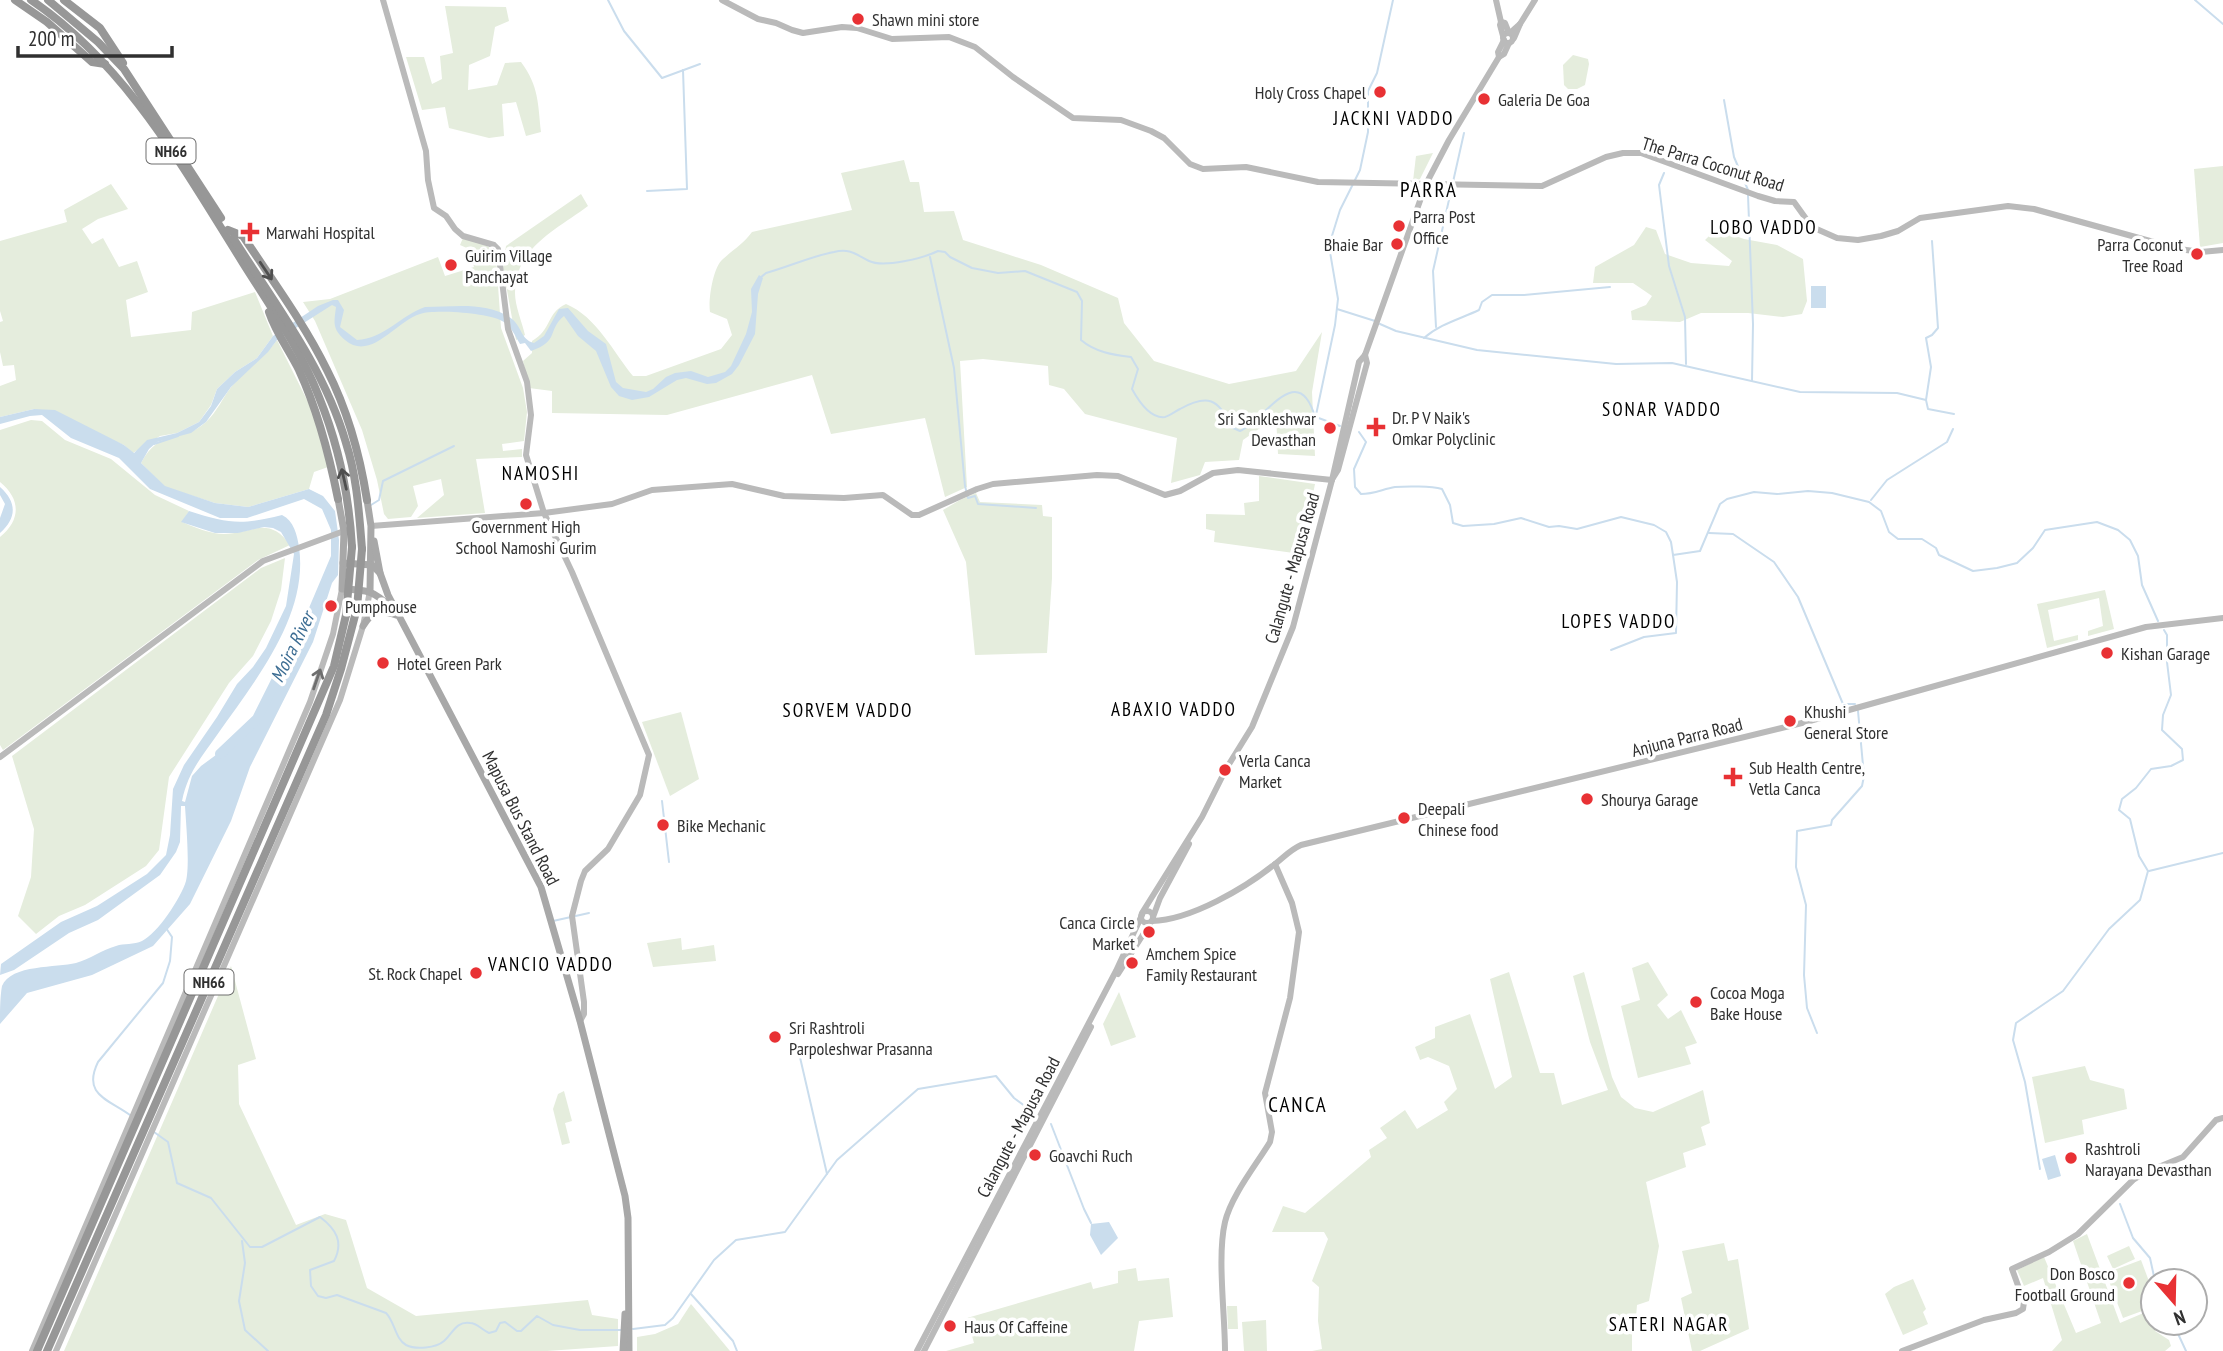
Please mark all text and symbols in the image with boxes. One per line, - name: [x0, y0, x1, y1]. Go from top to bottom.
- place label: Shawn mini store: [872, 8, 979, 31]
- marker: Shawn mini store: [850, 11, 866, 27]
- scale bar: [18, 14, 172, 58]
- text: 200 m: [28, 25, 74, 52]
- place label: Holy Cross Chapel: [1255, 81, 1367, 104]
- marker: Holy Cross Chapel: [1372, 84, 1388, 100]
- place label: Galeria De Goa: [1498, 88, 1590, 111]
- marker: Galeria De Goa: [1476, 91, 1492, 107]
- district label: JACKNI VADDO: [1333, 106, 1454, 130]
- street label: The Parra Coconut Road: [1639, 131, 1787, 197]
- road number: NH66: [146, 139, 196, 164]
- district label: PARRA: [1400, 176, 1458, 203]
- place label: Parra Post Office: [1413, 205, 1475, 249]
- district label: LOBO VADDO: [1710, 215, 1818, 239]
- marker: Parra Post Office: [1391, 218, 1407, 234]
- place label: Marwahi Hospital: [266, 221, 375, 244]
- marker: Marwahi Hospital: [240, 222, 260, 242]
- place label: Bhaie Bar: [1324, 233, 1383, 256]
- place label: Parra Coconut Tree Road: [2097, 233, 2183, 277]
- marker: Bhaie Bar: [1389, 236, 1405, 252]
- place label: Guirim Village Panchayat: [465, 244, 553, 288]
- marker: Parra Coconut Tree Road: [2189, 246, 2205, 262]
- marker: Guirim Village Panchayat: [443, 257, 459, 273]
- one-way arrow: [259, 261, 273, 280]
- district label: SONAR VADDO: [1602, 397, 1722, 421]
- place label: Dr. P V Naik's Omkar Polyclinic: [1392, 406, 1496, 450]
- place label: Sri Sankleshwar Devasthan: [1217, 407, 1316, 451]
- marker: Dr. P V Naik's Omkar Polyclinic: [1366, 417, 1386, 437]
- marker: Sri Sankleshwar Devasthan: [1322, 420, 1338, 436]
- district label: NAMOSHI: [502, 461, 580, 485]
- one-way arrow: [337, 468, 351, 491]
- street label: Calangute - Mapusa Road: [1259, 490, 1325, 646]
- marker: Government High School Namoshi Gurim: [518, 496, 534, 512]
- place label: Government High School Namoshi Gurim: [456, 515, 596, 559]
- place label: Pumphouse: [345, 595, 417, 618]
- marker: Pumphouse: [323, 598, 339, 614]
- water label: Moira River: [265, 606, 320, 686]
- district label: LOPES VADDO: [1561, 609, 1677, 633]
- place label: Kishan Garage: [2121, 642, 2210, 665]
- marker: Kishan Garage: [2099, 645, 2115, 661]
- place label: Hotel Green Park: [397, 652, 502, 675]
- marker: Hotel Green Park: [375, 655, 391, 671]
- one-way arrow: [312, 669, 324, 691]
- district label: ABAXIO VADDO: [1111, 697, 1237, 721]
- district label: SORVEM VADDO: [783, 698, 914, 722]
- place label: Khushi General Store: [1804, 700, 1888, 744]
- street label: Anjuna Parra Road: [1629, 712, 1745, 762]
- marker: Khushi General Store: [1782, 713, 1798, 729]
- street label: Mapusa Bus Stand Road: [477, 747, 565, 889]
- place label: Verla Canca Market: [1238, 749, 1311, 793]
- place label: Sub Health Centre, Vetla Canca: [1748, 756, 1865, 800]
- marker: Verla Canca Market: [1217, 762, 1233, 778]
- marker: Sub Health Centre, Vetla Canca: [1723, 767, 1743, 787]
- place label: Shourya Garage: [1601, 788, 1698, 811]
- marker: Shourya Garage: [1579, 791, 1595, 807]
- place label: Deepali Chinese food: [1418, 797, 1499, 841]
- marker: Deepali Chinese food: [1396, 810, 1412, 826]
- place label: Bike Mechanic: [677, 814, 767, 837]
- marker: Bike Mechanic: [655, 817, 671, 833]
- place label: Canca Circle Market: [1059, 911, 1135, 955]
- marker: Canca Circle Market: [1141, 924, 1157, 940]
- place label: Amchem Spice Family Restaurant: [1146, 942, 1257, 986]
- district label: VANCIO VADDO: [487, 952, 614, 976]
- marker: Amchem Spice Family Restaurant: [1124, 955, 1140, 971]
- place label: St. Rock Chapel: [368, 962, 463, 985]
- marker: St. Rock Chapel: [468, 965, 484, 981]
- road number: NH66: [184, 970, 234, 994]
- place label: Cocoa Moga Bake House: [1710, 981, 1785, 1025]
- marker: Cocoa Moga Bake House: [1688, 994, 1704, 1010]
- place label: Sri Rashtroli Parpoleshwar Prasanna: [789, 1016, 933, 1060]
- marker: Sri Rashtroli Parpoleshwar Prasanna: [767, 1029, 783, 1045]
- street label: Calangute - Mapusa Road: [971, 1053, 1065, 1201]
- district label: CANCA: [1268, 1091, 1328, 1118]
- place label: Rashtroli Narayana Devasthan: [2085, 1137, 2212, 1181]
- place label: Goavchi Ruch: [1049, 1144, 1133, 1167]
- marker: Goavchi Ruch: [1027, 1147, 1043, 1163]
- marker: Rashtroli Narayana Devasthan: [2063, 1150, 2079, 1166]
- place label: Don Bosco Football Ground: [2015, 1262, 2115, 1306]
- north arrow: [2139, 1267, 2209, 1337]
- marker: Don Bosco Football Ground: [2121, 1275, 2137, 1291]
- text: N: [2171, 1305, 2189, 1331]
- district label: SATERI NAGAR: [1609, 1312, 1729, 1336]
- place label: Haus Of Caffeine: [964, 1315, 1068, 1338]
- marker: Haus Of Caffeine: [942, 1318, 958, 1334]

